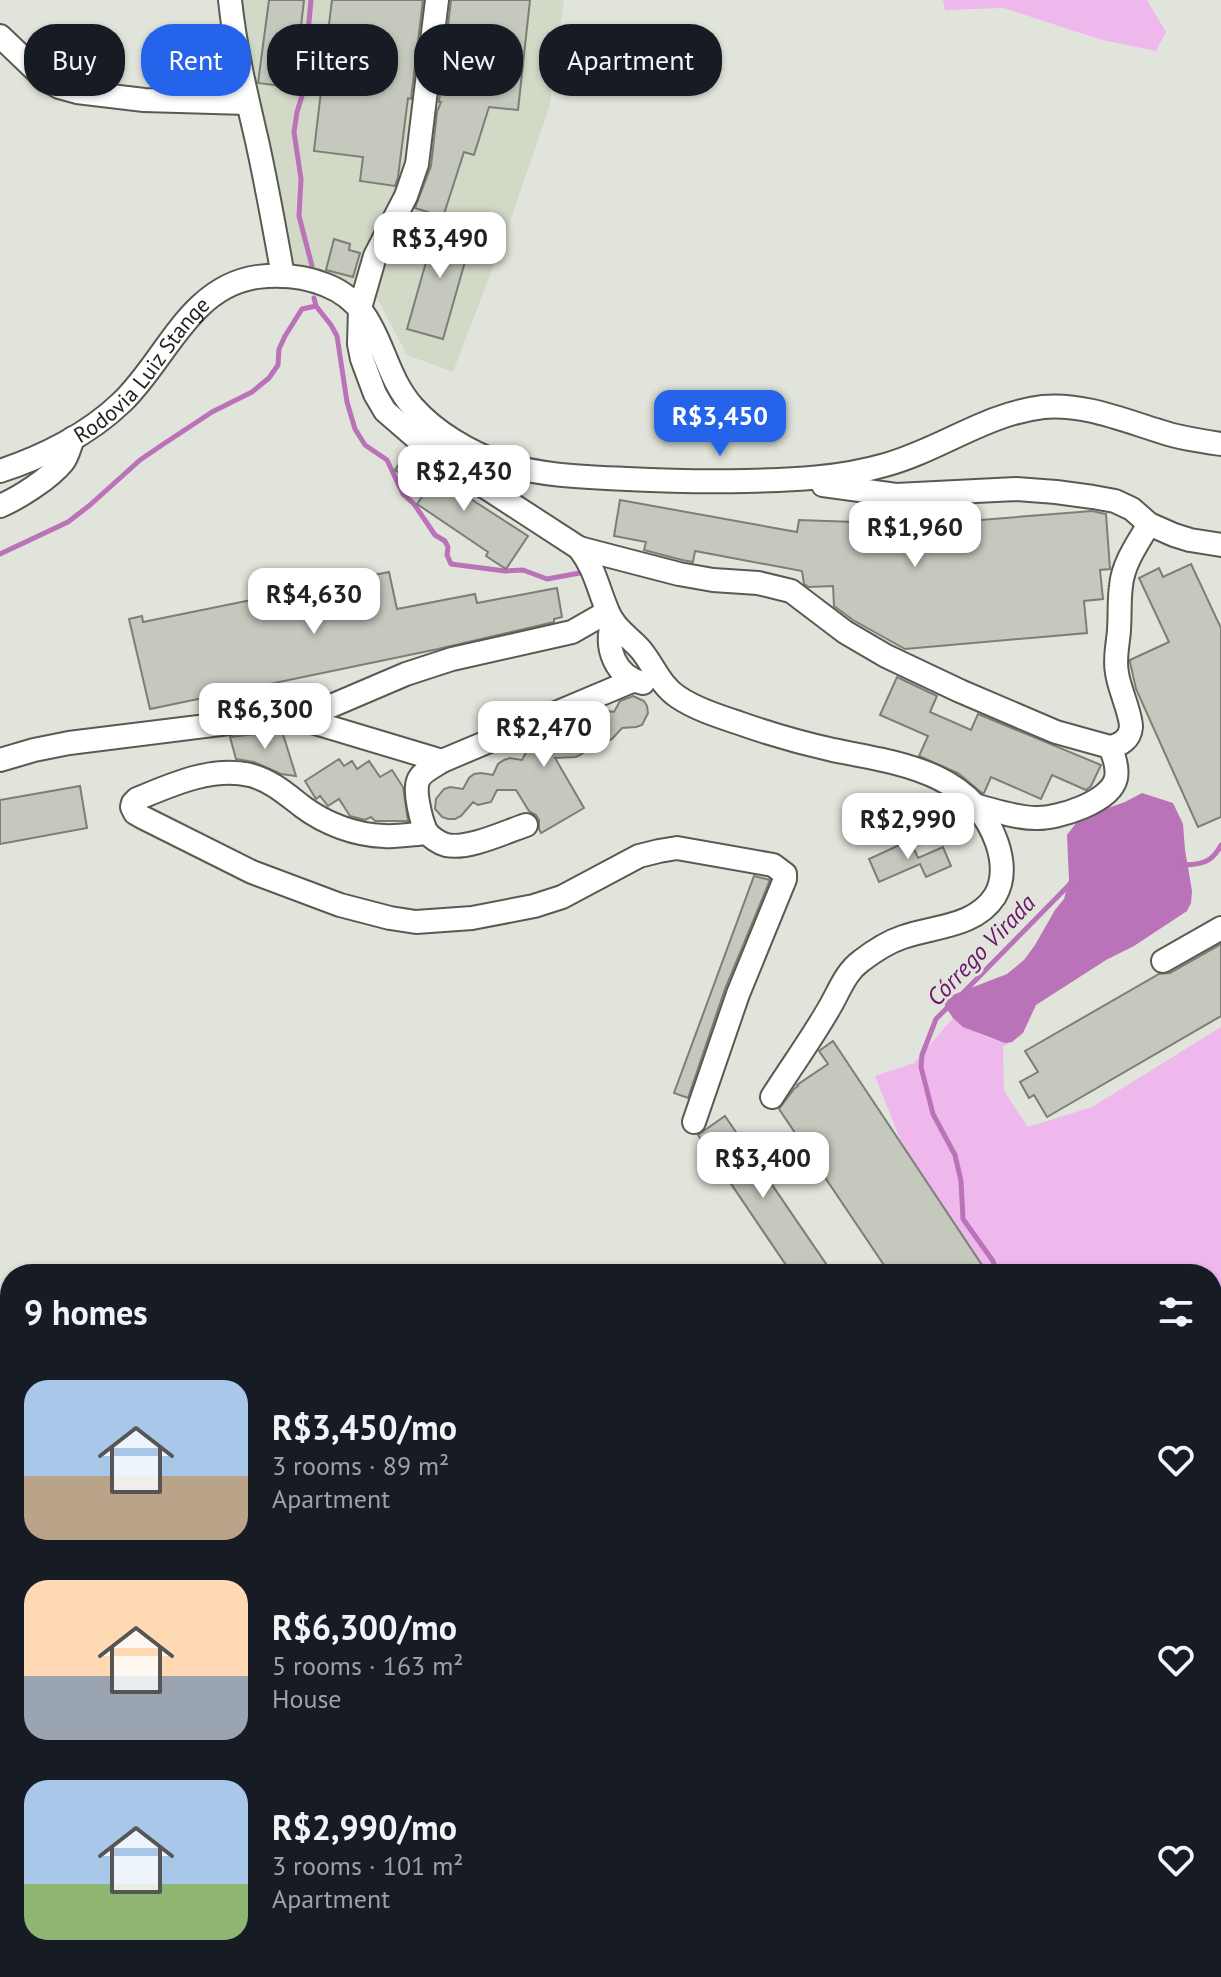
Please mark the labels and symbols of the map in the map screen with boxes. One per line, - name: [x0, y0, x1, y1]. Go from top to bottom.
- pin: R$3,490: [366, 212, 514, 280]
- street label: Rodovia Luiz Stange: [68, 291, 215, 449]
- pin: R$3,450: [646, 390, 794, 458]
- pin: R$2,430: [390, 445, 538, 513]
- pin: R$1,960: [841, 501, 989, 569]
- pin: R$4,630: [240, 568, 388, 636]
- pin: R$6,300: [191, 683, 339, 751]
- pin: R$2,470: [470, 701, 618, 769]
- pin: R$2,990: [834, 793, 982, 861]
- water label: Córrego Virada: [920, 887, 1042, 1012]
- pin: R$3,400: [689, 1132, 837, 1200]

